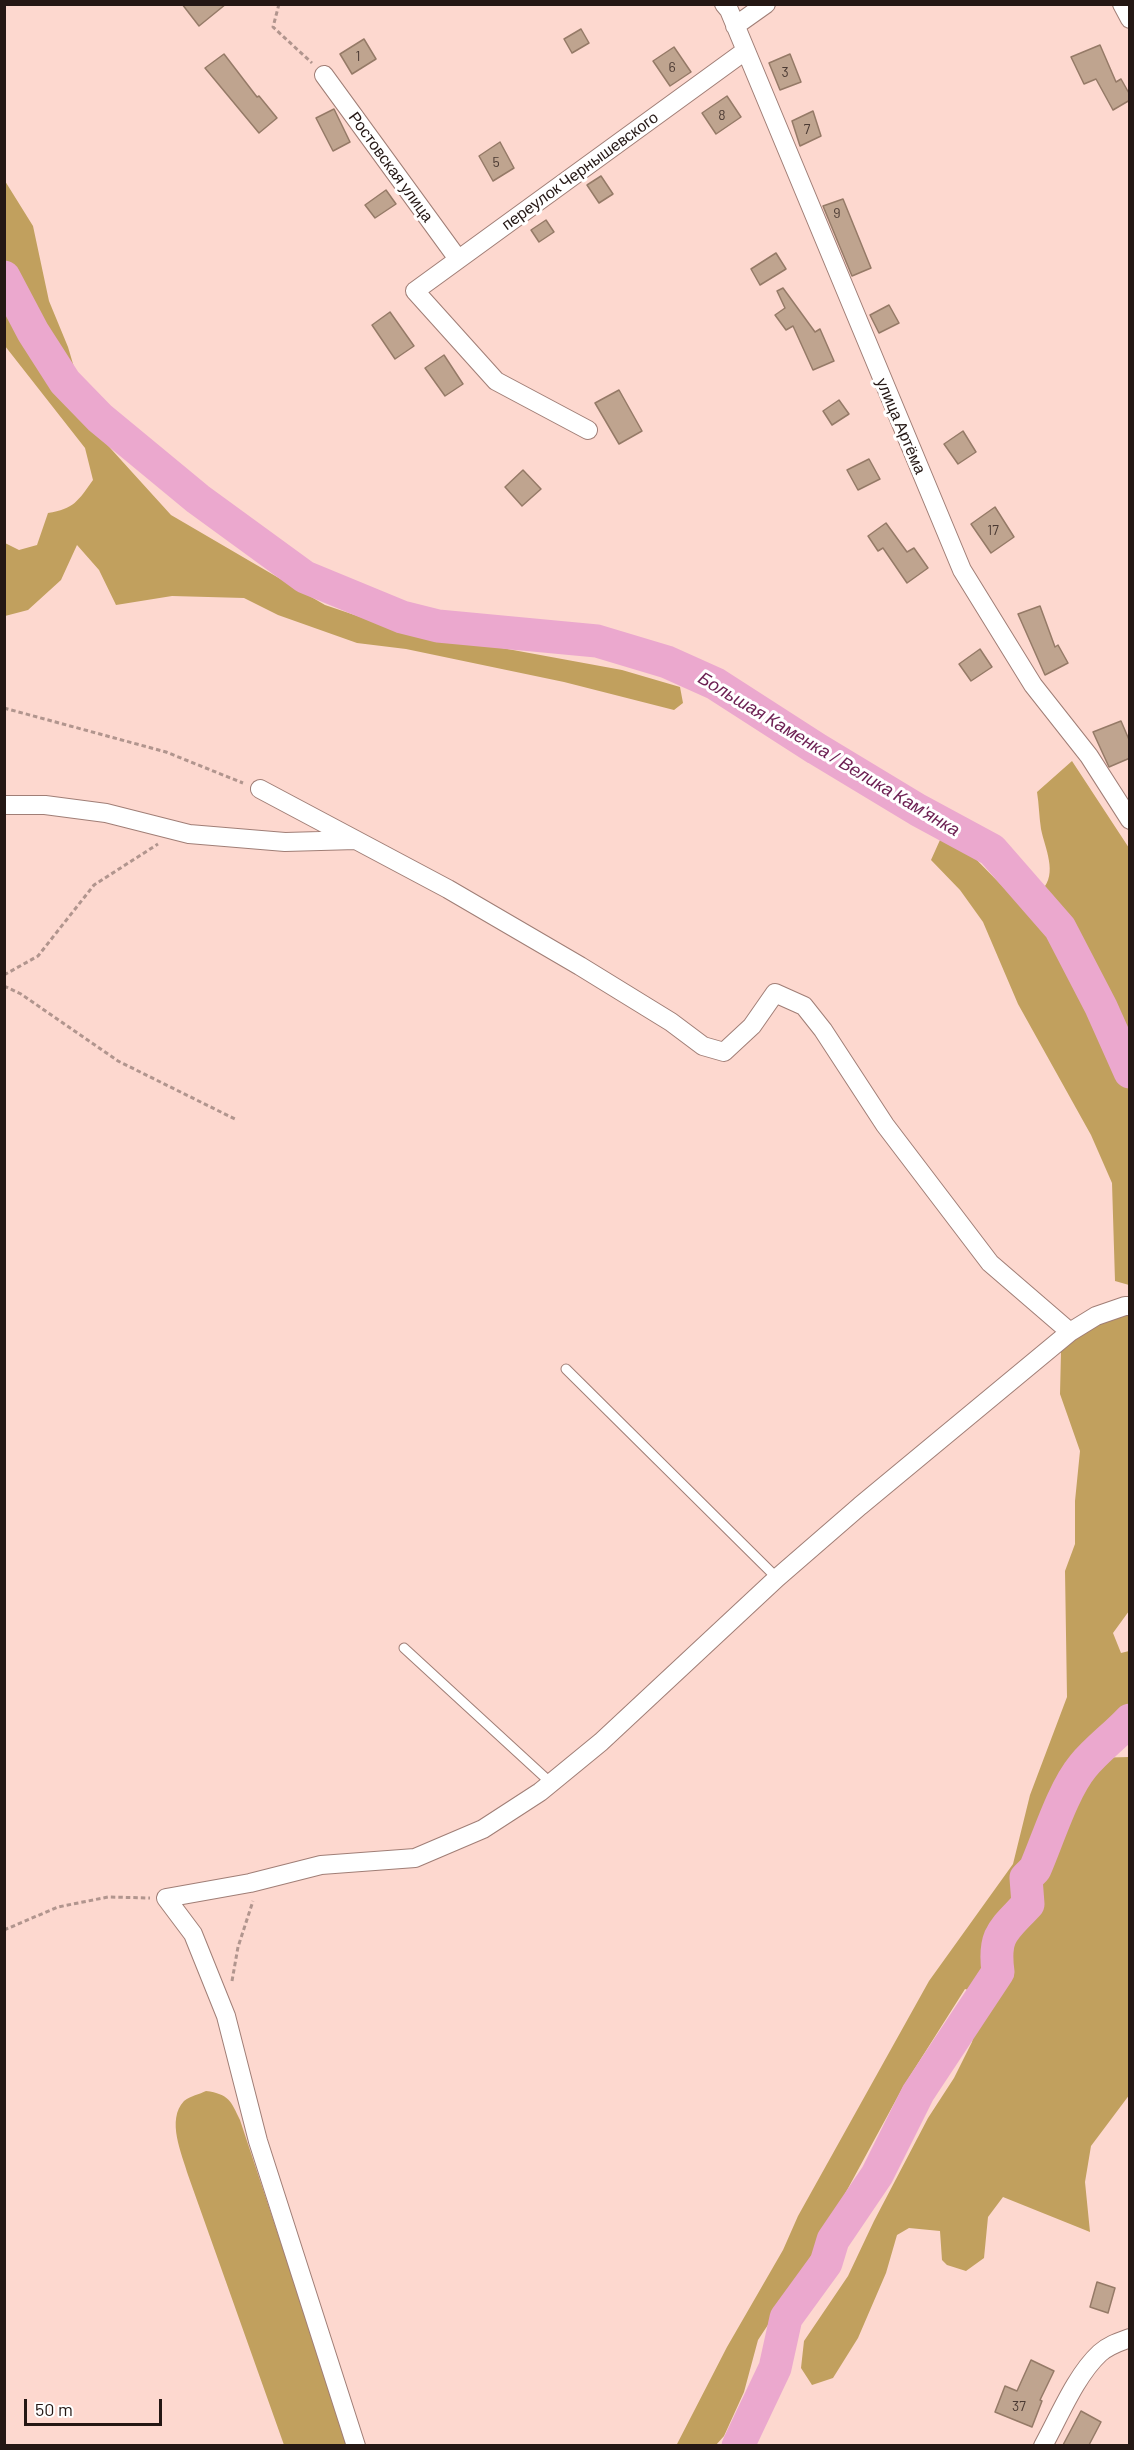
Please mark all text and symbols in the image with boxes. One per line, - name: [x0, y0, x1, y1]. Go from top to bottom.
- house number: 1: [356, 48, 360, 64]
- house number: 6: [668, 59, 676, 75]
- house number: 3: [781, 64, 789, 80]
- house number: 8: [718, 107, 726, 123]
- street label: Ростовская улица: [345, 108, 437, 226]
- street label: переулок Чернышевского: [498, 108, 662, 234]
- house number: 7: [804, 121, 810, 137]
- house number: 5: [492, 154, 500, 170]
- house number: 9: [833, 205, 841, 221]
- street label: улица Артёма: [872, 375, 930, 477]
- house number: 17: [987, 522, 999, 538]
- water label: Большая Каменка / Велика Кам'янка: [694, 667, 964, 841]
- scale bar: [27, 2387, 165, 2425]
- text: 50 m: [35, 2398, 73, 2420]
- house number: 37: [1012, 2398, 1026, 2414]

